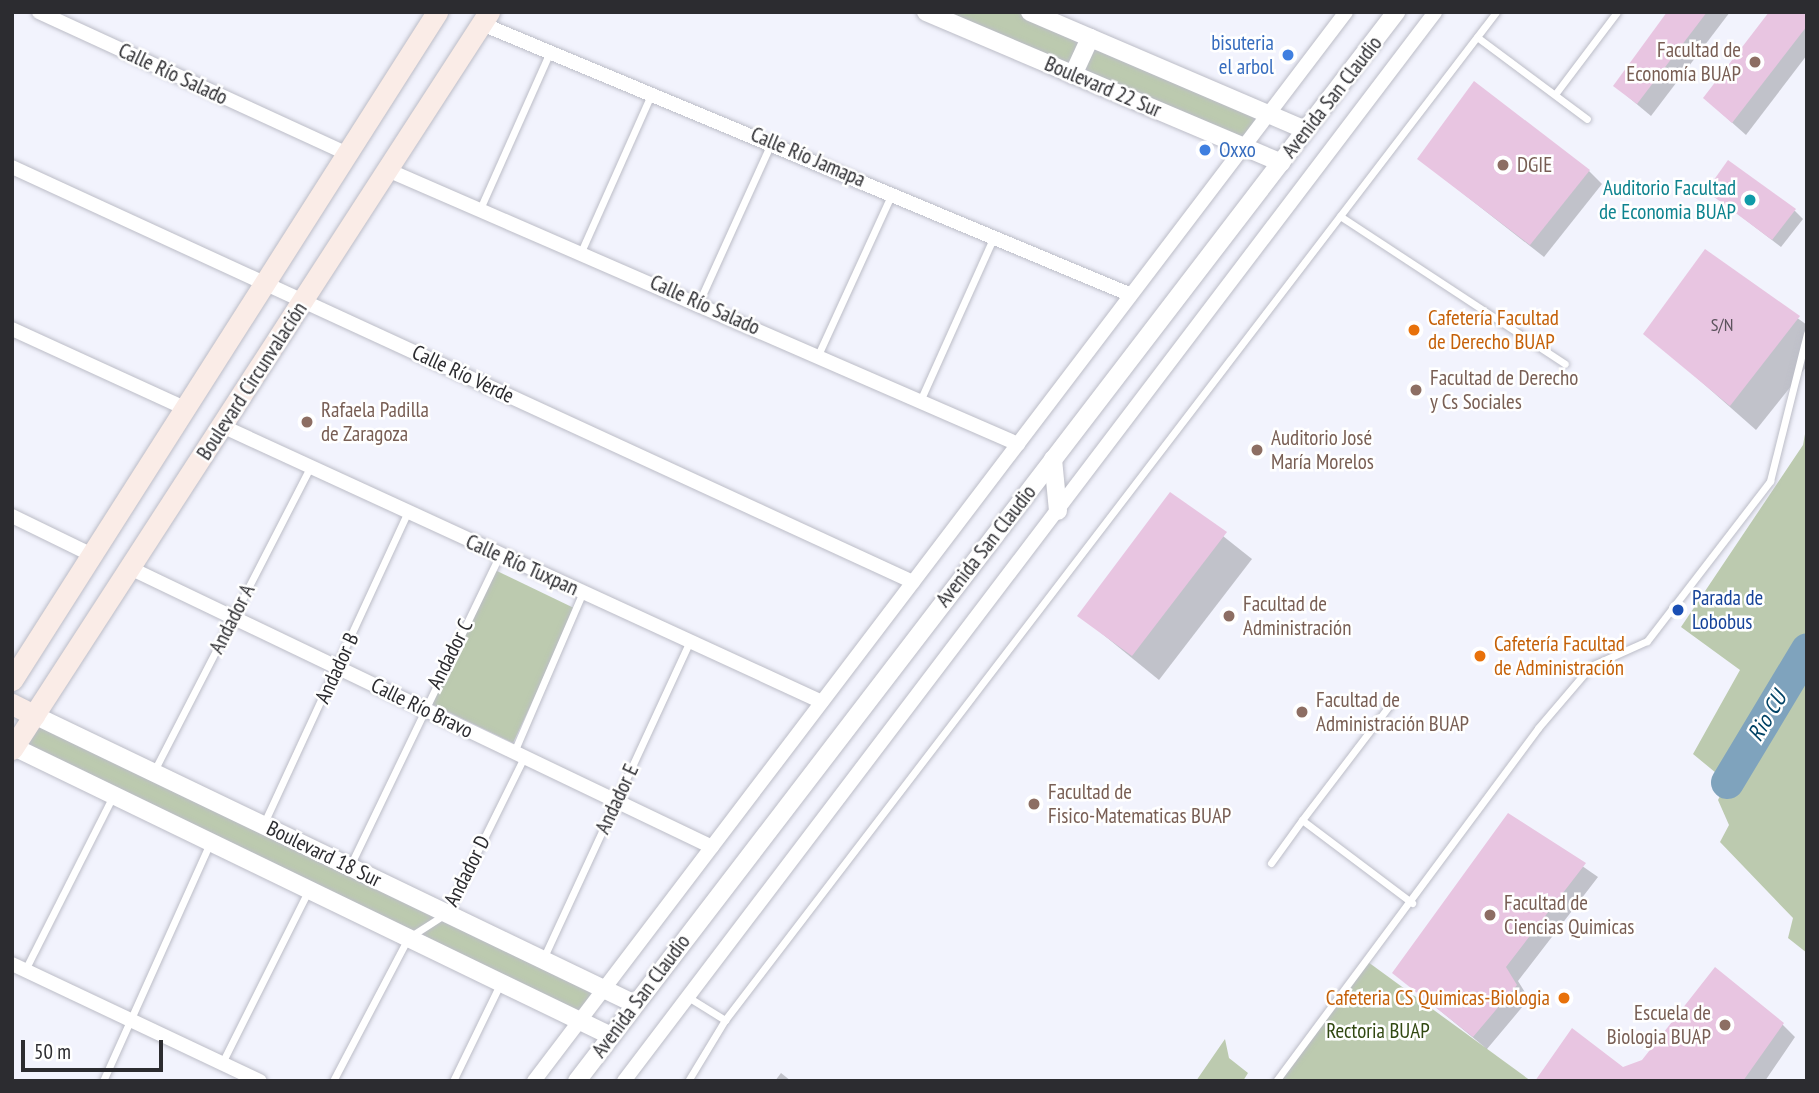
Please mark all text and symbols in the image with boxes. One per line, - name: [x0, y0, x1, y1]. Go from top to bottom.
- place label: bisuteria el arbol: [1211, 30, 1274, 80]
- street label: Avenida San Claudio: [1277, 31, 1387, 163]
- place label: Facultad de Economía BUAP: [1626, 37, 1741, 87]
- street label: Calle Río Salado: [114, 38, 232, 110]
- marker: bisuteria el arbol: [1280, 47, 1296, 63]
- street label: Boulevard 22 Sur: [1041, 51, 1165, 123]
- marker: Facultad de Economía BUAP: [1747, 54, 1763, 70]
- street label: Calle Río Jamapa: [747, 122, 869, 192]
- place label: Oxxo: [1219, 137, 1256, 163]
- marker: Oxxo: [1197, 142, 1213, 158]
- place label: DGIE: [1517, 152, 1552, 178]
- marker: DGIE: [1495, 157, 1511, 173]
- place label: Auditorio Facultad de Economia BUAP: [1599, 175, 1736, 225]
- marker: Auditorio Facultad de Economia BUAP: [1742, 192, 1758, 208]
- street label: Calle Río Salado: [646, 270, 764, 340]
- street label: Boulevard Circunvalación: [192, 297, 312, 465]
- place label: Cafetería Facultad de Derecho BUAP: [1428, 305, 1559, 355]
- house number: S/N: [1711, 314, 1733, 336]
- marker: Cafetería Facultad de Derecho BUAP: [1406, 322, 1422, 338]
- street label: Calle Río Verde: [408, 339, 518, 409]
- place label: Facultad de Derecho y Cs Sociales: [1430, 365, 1578, 415]
- marker: Facultad de Derecho y Cs Sociales: [1408, 382, 1424, 398]
- place label: Rafaela Padilla de Zaragoza: [321, 397, 429, 447]
- marker: Rafaela Padilla de Zaragoza: [299, 414, 315, 430]
- place label: Auditorio José María Morelos: [1271, 425, 1374, 475]
- marker: Auditorio José María Morelos: [1249, 442, 1265, 458]
- street label: Avenida San Claudio: [931, 480, 1041, 612]
- street label: Calle Río Tuxpan: [462, 529, 582, 601]
- street label: Andador A: [204, 580, 260, 658]
- place label: Parada de Lobobus: [1692, 585, 1763, 635]
- place label: Facultad de Administración: [1243, 591, 1351, 641]
- marker: Parada de Lobobus: [1670, 602, 1686, 618]
- marker: Facultad de Administración: [1221, 608, 1237, 624]
- street label: Andador C: [422, 615, 478, 693]
- street label: Andador B: [310, 629, 364, 707]
- place label: Cafetería Facultad de Administración: [1494, 631, 1625, 681]
- marker: Cafetería Facultad de Administración: [1472, 648, 1488, 664]
- street label: Calle Río Bravo: [367, 673, 477, 743]
- water label: Rio CU: [1741, 686, 1793, 746]
- place label: Facultad de Administración BUAP: [1316, 687, 1469, 737]
- marker: Facultad de Administración BUAP: [1294, 704, 1310, 720]
- street label: Andador E: [590, 760, 644, 838]
- place label: Facultad de Fisico-Matematicas BUAP: [1048, 779, 1231, 829]
- marker: Facultad de Fisico-Matematicas BUAP: [1026, 796, 1042, 812]
- street label: Boulevard 18 Sur: [263, 815, 385, 893]
- street label: Andador D: [439, 831, 495, 911]
- place label: Facultad de Ciencias Quimicas: [1504, 890, 1634, 940]
- marker: Facultad de Ciencias Quimicas: [1482, 907, 1498, 923]
- street label: Avenida San Claudio: [587, 929, 695, 1063]
- place label: Cafeteria CS Quimicas-Biologia: [1326, 985, 1550, 1011]
- marker: Cafeteria CS Quimicas-Biologia: [1556, 990, 1572, 1006]
- place label: Escuela de Biologia BUAP: [1607, 1000, 1711, 1050]
- marker: Escuela de Biologia BUAP: [1717, 1017, 1733, 1033]
- park label: Rectoria BUAP: [1326, 1018, 1430, 1044]
- scale bar: [24, 1026, 166, 1070]
- text: 50 m: [34, 1038, 71, 1065]

